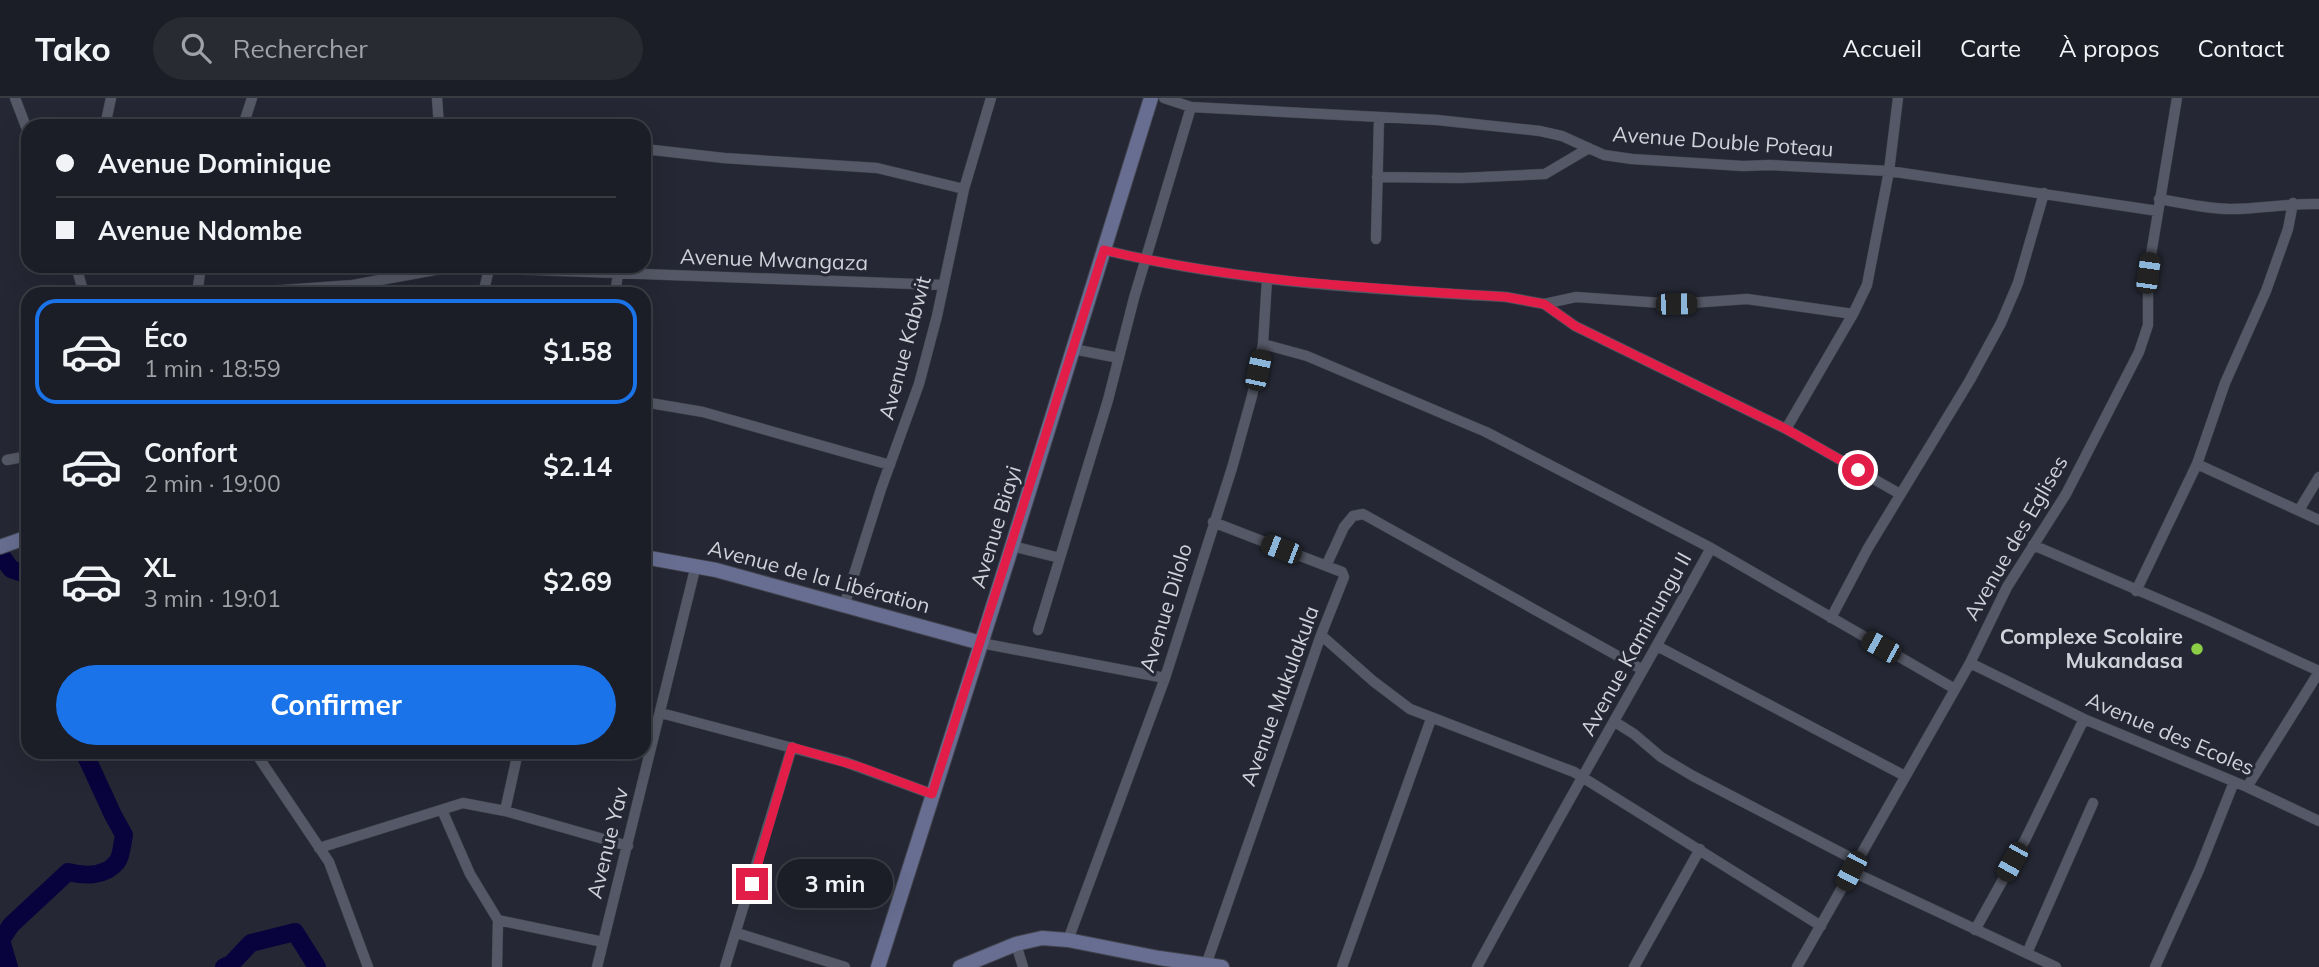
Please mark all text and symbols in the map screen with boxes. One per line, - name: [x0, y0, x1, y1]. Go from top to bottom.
- search box: [153, 17, 643, 80]
- text: Tako: [35, 28, 111, 69]
- icon: search: [177, 29, 215, 67]
- text: Rechercher: [233, 32, 368, 65]
- text: Accueil: [1843, 33, 1922, 63]
- text: Carte: [1960, 33, 2021, 63]
- text: À propos: [2059, 33, 2160, 63]
- text: Contact: [2198, 33, 2284, 63]
- street label: Avenue Double Poteau: [1612, 120, 1834, 162]
- text: Avenue Dominique: [98, 147, 331, 180]
- text: Avenue Ndombe: [98, 214, 302, 247]
- street label: Avenue Mwangaza: [680, 243, 869, 275]
- car: [2135, 251, 2162, 295]
- street label: Avenue Kabwit: [872, 273, 936, 422]
- car: [1655, 293, 1698, 315]
- icon: car: [60, 320, 123, 383]
- text: Éco: [144, 321, 188, 354]
- text: $1.58: [543, 335, 612, 368]
- car: [1244, 347, 1273, 393]
- text: 1 min · 18:59: [144, 354, 281, 383]
- icon: car: [60, 435, 123, 498]
- text: Confort: [144, 436, 237, 469]
- text: $2.14: [543, 450, 612, 483]
- street label: Avenue des Eglises: [1957, 451, 2073, 624]
- route start: [1842, 454, 1874, 486]
- street label: Avenue Biayi: [964, 462, 1026, 591]
- text: 2 min · 19:00: [144, 469, 281, 498]
- car: [1258, 532, 1305, 566]
- street label: Avenue de la Libération: [706, 534, 933, 618]
- street label: Avenue Dilolo: [1133, 540, 1197, 675]
- street label: Avenue Kaminungu II: [1574, 547, 1696, 740]
- icon: car: [60, 550, 123, 613]
- text: XL: [144, 551, 176, 584]
- text: $2.69: [543, 565, 612, 598]
- text: 3 min · 19:01: [144, 584, 281, 613]
- street label: Avenue Mukulakula: [1234, 602, 1324, 789]
- place label: Complexe Scolaire Mukandasa: [2000, 623, 2183, 673]
- car: [1858, 628, 1905, 666]
- marker: Complexe Scolaire Mukandasa: [2189, 641, 2205, 657]
- button: Confirmer: [56, 665, 616, 745]
- street label: Avenue des Ecoles: [2083, 686, 2258, 780]
- street label: Avenue Yav: [581, 785, 633, 901]
- car: [1993, 839, 2032, 885]
- car: [1832, 848, 1871, 894]
- callout: 3 min: [776, 860, 892, 908]
- route end: [736, 868, 768, 900]
- text: 3 min: [805, 869, 865, 898]

